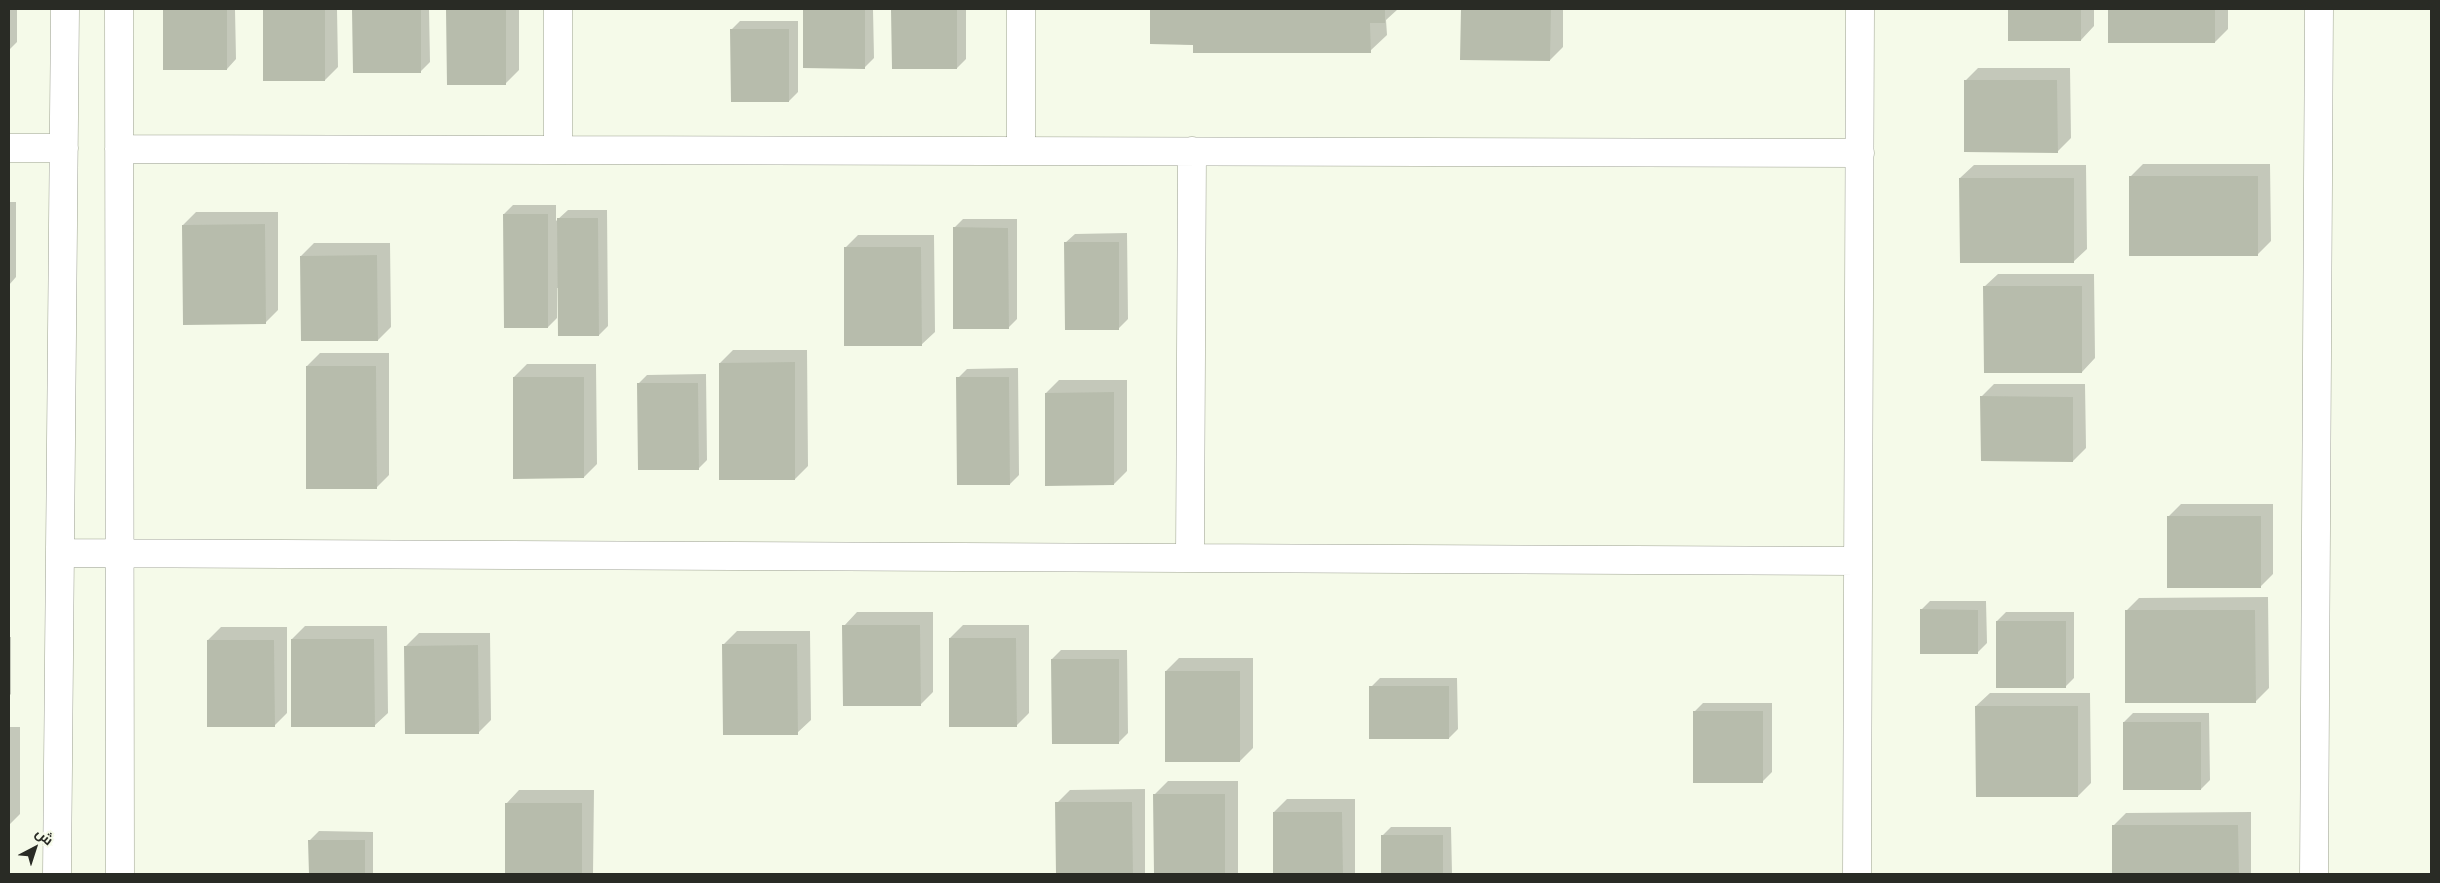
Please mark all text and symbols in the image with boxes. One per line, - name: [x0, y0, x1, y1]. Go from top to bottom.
- north arrow: [10, 823, 60, 873]
- text: ش: [33, 824, 57, 848]

